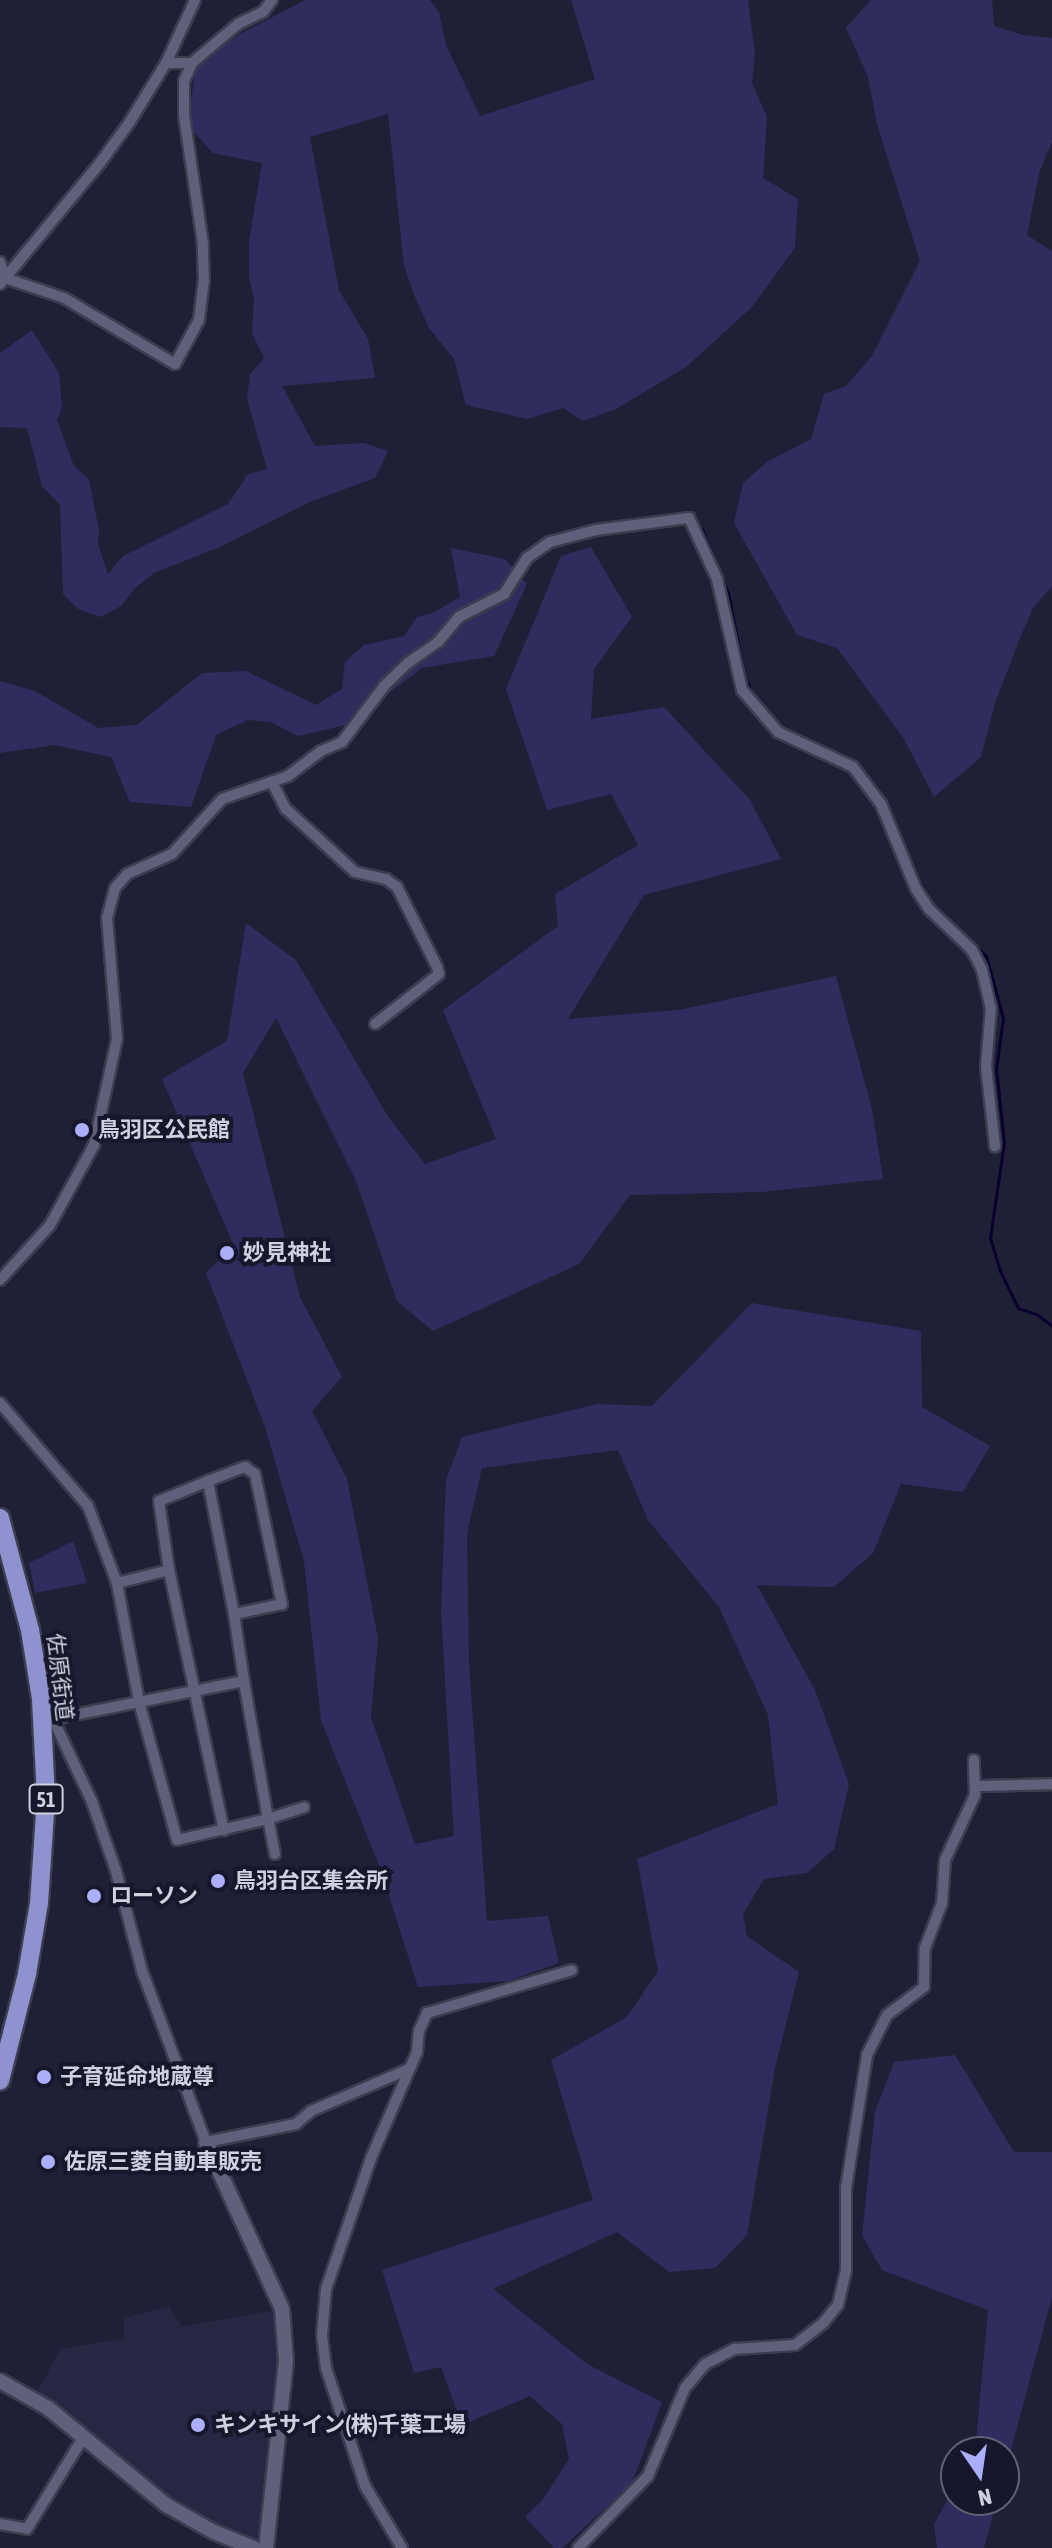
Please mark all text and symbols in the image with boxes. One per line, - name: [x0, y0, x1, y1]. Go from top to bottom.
- place label: 鳥羽区公民館: [98, 1117, 230, 1143]
- marker: 鳥羽区公民館: [73, 1121, 91, 1139]
- place label: 妙見神社: [243, 1240, 331, 1266]
- marker: 妙見神社: [218, 1244, 236, 1262]
- street label: 佐原街道: [42, 1632, 78, 1722]
- road number: 51: [28, 1783, 64, 1815]
- place label: 鳥羽台区集会所: [234, 1868, 388, 1894]
- marker: 鳥羽台区集会所: [209, 1872, 227, 1890]
- place label: ローソン: [110, 1883, 198, 1909]
- marker: ローソン: [85, 1887, 103, 1905]
- place label: 子育延命地蔵尊: [60, 2064, 214, 2090]
- marker: 子育延命地蔵尊: [35, 2068, 53, 2086]
- place label: 佐原三菱自動車販売: [64, 2149, 262, 2175]
- marker: 佐原三菱自動車販売: [39, 2153, 57, 2171]
- place label: キンキサイン(株)千葉工場: [214, 2412, 467, 2438]
- marker: キンキサイン(株)千葉工場: [189, 2416, 207, 2434]
- north arrow: [940, 2436, 1020, 2516]
- text: N: [976, 2483, 994, 2512]

